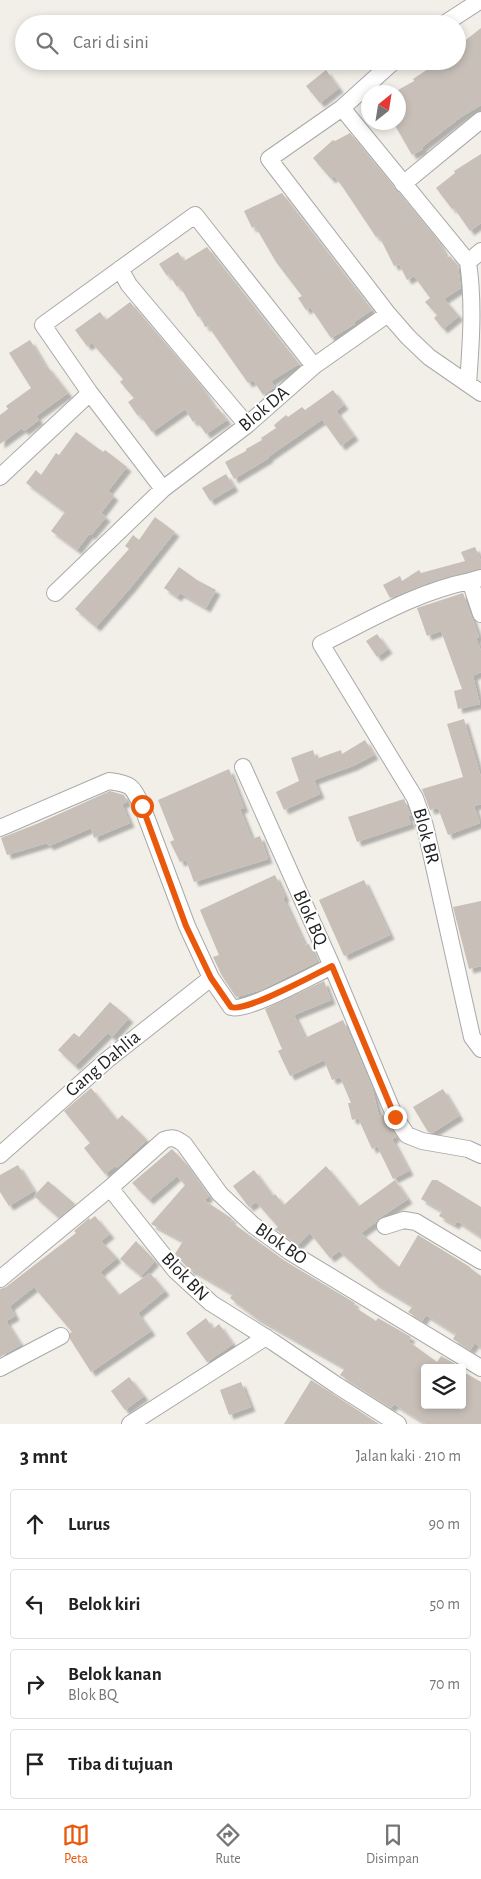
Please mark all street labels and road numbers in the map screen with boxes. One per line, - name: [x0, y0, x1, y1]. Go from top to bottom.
- street label: Blok DA: [235, 383, 293, 435]
- street label: Blok BR: [409, 806, 443, 866]
- street label: Blok BQ: [289, 887, 331, 950]
- street label: Gang Dahlia: [62, 1027, 144, 1101]
- street label: Blok BO: [252, 1219, 310, 1269]
- street label: Blok BN: [158, 1249, 212, 1305]

